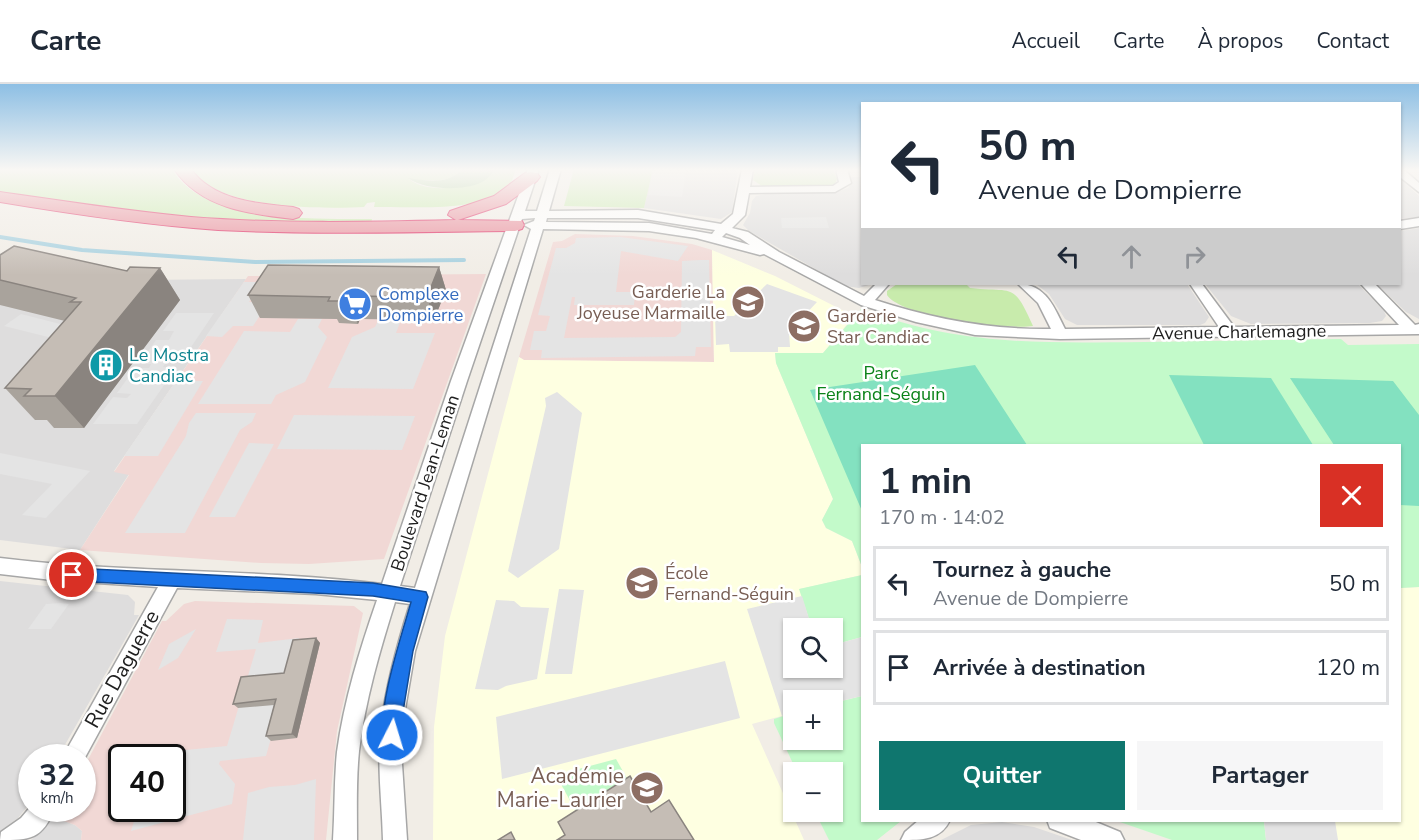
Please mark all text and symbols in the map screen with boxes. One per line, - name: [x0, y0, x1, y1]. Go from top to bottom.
- text: Carte: [30, 22, 101, 60]
- text: Accueil: [1011, 27, 1080, 55]
- text: Carte: [1113, 27, 1164, 55]
- text: À propos: [1197, 27, 1283, 55]
- text: Contact: [1316, 27, 1389, 55]
- text: 50 m: [978, 118, 1077, 175]
- icon: left: [879, 126, 957, 204]
- text: Avenue de Dompierre: [978, 172, 1242, 209]
- icon: left: [1052, 240, 1085, 273]
- icon: ahead: [1115, 240, 1148, 273]
- icon: right: [1178, 240, 1211, 273]
- place label: Garderie La Joyeuse Marmaille: [576, 280, 725, 325]
- place label: Complexe Dompierre: [378, 282, 463, 327]
- school or university icon: Garderie La Joyeuse Marmaille: [730, 284, 766, 320]
- supermarket icon: Complexe Dompierre: [337, 286, 373, 322]
- place label: Garderie Star Candiac: [827, 304, 929, 349]
- school or university icon: Garderie Star Candiac: [786, 308, 822, 344]
- street label: Avenue Charlemagne: [1152, 318, 1326, 346]
- place label: Le Mostra Candiac: [129, 343, 209, 388]
- building icon: Le Mostra Candiac: [88, 347, 124, 383]
- park label: Parc Fernand-Séguin: [817, 361, 946, 406]
- street label: Boulevard Jean-Leman: [385, 392, 465, 574]
- text: 1 min: [879, 457, 972, 506]
- button: close: [1320, 464, 1383, 527]
- text: 170 m · 14:02: [879, 504, 1005, 531]
- pin: [46, 549, 97, 600]
- text: Tournez à gauche: [933, 555, 1111, 585]
- icon: arrive: [55, 558, 88, 591]
- place label: École Fernand-Séguin: [665, 561, 794, 606]
- school or university icon: École Fernand-Séguin: [624, 565, 660, 601]
- icon: left: [882, 567, 915, 600]
- text: 50 m: [1329, 569, 1380, 599]
- text: Avenue de Dompierre: [933, 585, 1129, 612]
- street label: Rue Daguerre: [78, 605, 166, 733]
- map controls: [783, 618, 843, 822]
- button: search: [783, 618, 843, 678]
- icon: arrive: [882, 651, 915, 684]
- text: Arrivée à destination: [933, 653, 1146, 683]
- text: 120 m: [1316, 653, 1380, 683]
- button: +: [783, 690, 843, 750]
- position arrow: [360, 703, 424, 767]
- button: Quitter: [879, 741, 1125, 810]
- button: Partager: [1137, 741, 1383, 810]
- speed limit sign: 40: [108, 744, 186, 822]
- text: 32: [39, 755, 75, 796]
- place label: Académie Marie-Laurier: [497, 762, 624, 814]
- button: −: [783, 762, 843, 822]
- school or university icon: Académie Marie-Laurier: [629, 770, 665, 806]
- text: km/h: [40, 788, 74, 808]

